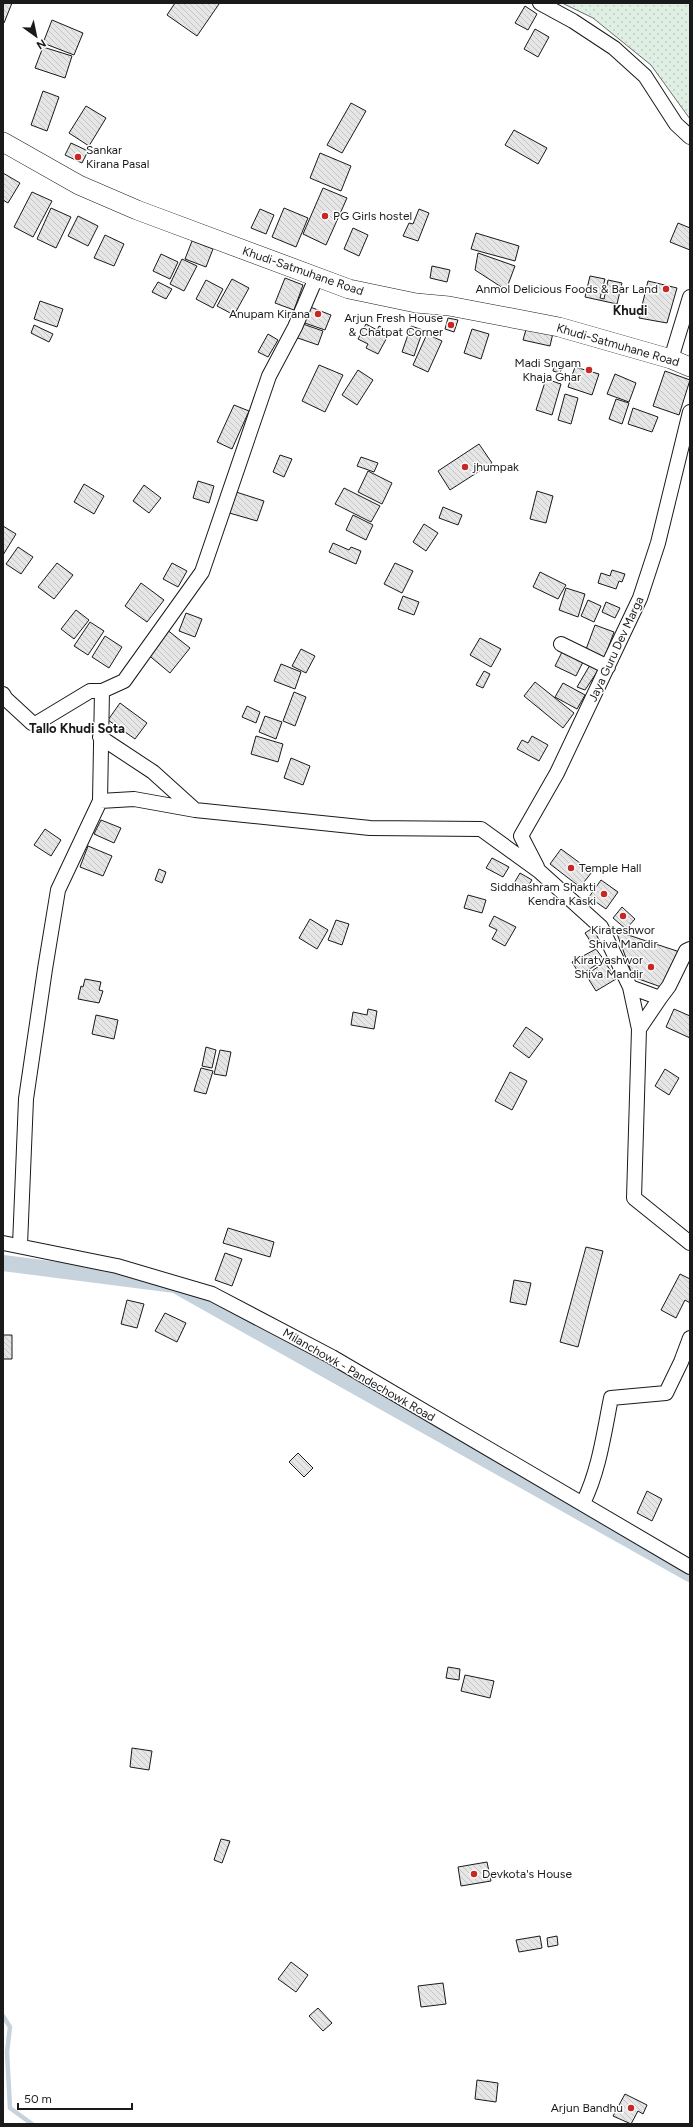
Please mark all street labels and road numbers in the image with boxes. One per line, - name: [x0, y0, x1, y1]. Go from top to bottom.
- street label: Khudi-Satmuhane Road: [241, 244, 365, 298]
- street label: Khudi-Satmuhane Road: [555, 321, 681, 369]
- street label: Jaya Guru Dev Marga: [585, 594, 647, 704]
- street label: Milanchowk - Pandechowk Road: [280, 1326, 438, 1424]

